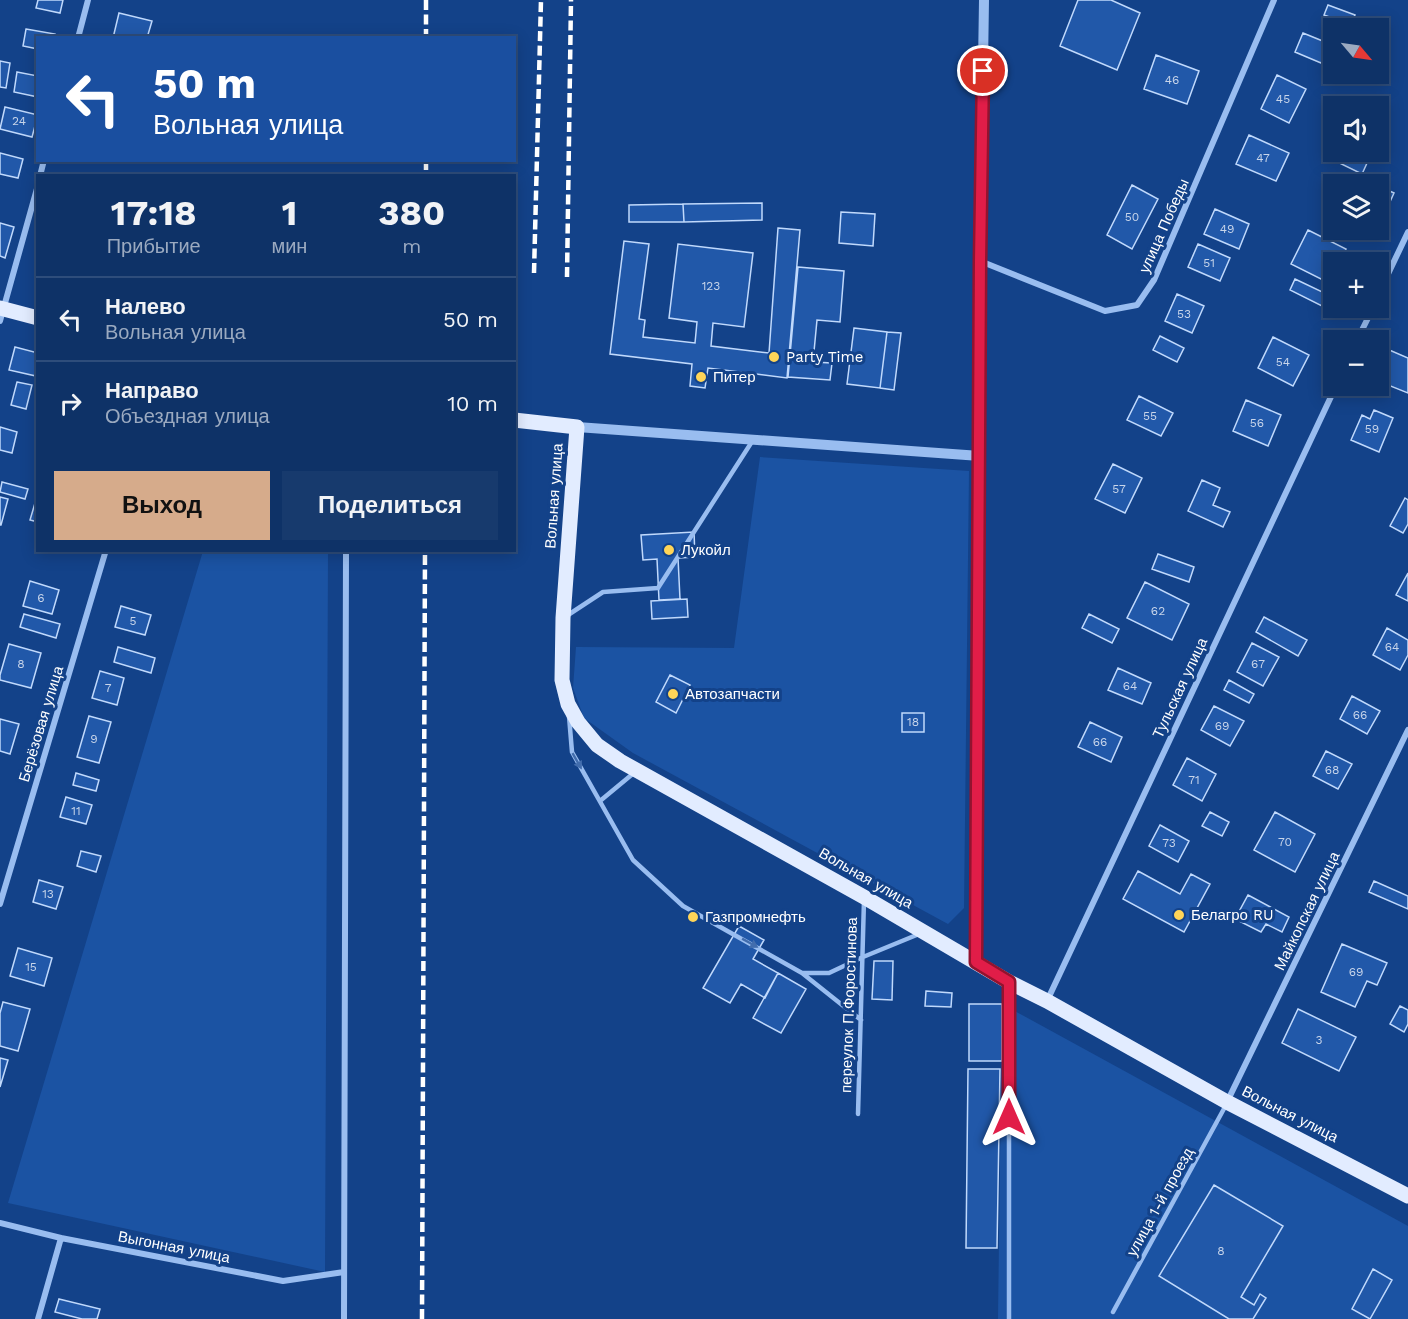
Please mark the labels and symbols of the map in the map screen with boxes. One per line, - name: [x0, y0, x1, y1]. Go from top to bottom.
- north arrow: [1323, 18, 1389, 84]
- pin: [957, 45, 1008, 96]
- house number: 46: [1165, 73, 1179, 87]
- house number: 45: [1276, 92, 1290, 106]
- house number: 24: [12, 114, 26, 128]
- house number: 47: [1256, 151, 1270, 165]
- street label: улица Победы: [1135, 176, 1193, 276]
- house number: 50: [1125, 210, 1139, 224]
- house number: 49: [1220, 222, 1234, 236]
- house number: 51: [1203, 256, 1215, 270]
- house number: 123: [702, 279, 720, 293]
- house number: 53: [1177, 307, 1191, 321]
- place label: Party Time: [786, 348, 863, 366]
- marker: Party Time: [767, 350, 781, 364]
- house number: 54: [1276, 355, 1290, 369]
- place label: Питер: [713, 368, 756, 386]
- marker: Питер: [694, 370, 708, 384]
- house number: 55: [1143, 409, 1157, 423]
- house number: 56: [1250, 416, 1264, 430]
- house number: 59: [1365, 422, 1379, 436]
- street label: Вольная улица: [541, 442, 567, 549]
- house number: 57: [1112, 482, 1126, 496]
- place label: Лукойл: [681, 541, 731, 559]
- marker: Лукойл: [662, 543, 676, 557]
- house number: 6: [37, 591, 45, 605]
- house number: 62: [1151, 604, 1165, 618]
- house number: 5: [130, 614, 137, 628]
- street label: Тульская улица: [1149, 634, 1212, 741]
- house number: 64: [1385, 640, 1399, 654]
- house number: 8: [17, 657, 25, 671]
- house number: 67: [1251, 657, 1265, 671]
- street label: Берёзовая улица: [15, 663, 67, 784]
- house number: 64: [1123, 679, 1137, 693]
- house number: 7: [105, 681, 112, 695]
- place label: Автозапчасти: [685, 685, 780, 703]
- marker: Автозапчасти: [666, 687, 680, 701]
- house number: 66: [1353, 708, 1367, 722]
- house number: 18: [907, 715, 919, 729]
- house number: 69: [1215, 719, 1229, 733]
- house number: 9: [90, 732, 98, 746]
- house number: 66: [1093, 735, 1107, 749]
- one-way arrow: [572, 753, 582, 770]
- house number: 68: [1325, 763, 1339, 777]
- house number: 71: [1188, 773, 1200, 787]
- house number: 11: [71, 804, 81, 818]
- house number: 70: [1278, 835, 1292, 849]
- house number: 73: [1162, 836, 1176, 850]
- street label: Вольная улица: [816, 844, 917, 913]
- street label: Майкопская улица: [1270, 848, 1344, 973]
- house number: 13: [42, 887, 54, 901]
- place label: Белагро RU: [1191, 906, 1274, 924]
- place label: Газпромнефть: [705, 908, 806, 926]
- marker: Белагро RU: [1172, 908, 1186, 922]
- marker: Газпромнефть: [686, 910, 700, 924]
- street label: переулок П.Форостинова: [837, 916, 861, 1093]
- one-way arrow: [741, 938, 758, 948]
- house number: 15: [25, 960, 37, 974]
- house number: 69: [1349, 965, 1363, 979]
- house number: 3: [1316, 1033, 1323, 1047]
- street label: Вольная улица: [1239, 1082, 1342, 1146]
- position arrow: [977, 1085, 1041, 1149]
- street label: улица 1-й проезд: [1123, 1144, 1197, 1259]
- street label: Выгонная улица: [116, 1227, 232, 1267]
- house number: 8: [1217, 1244, 1225, 1258]

